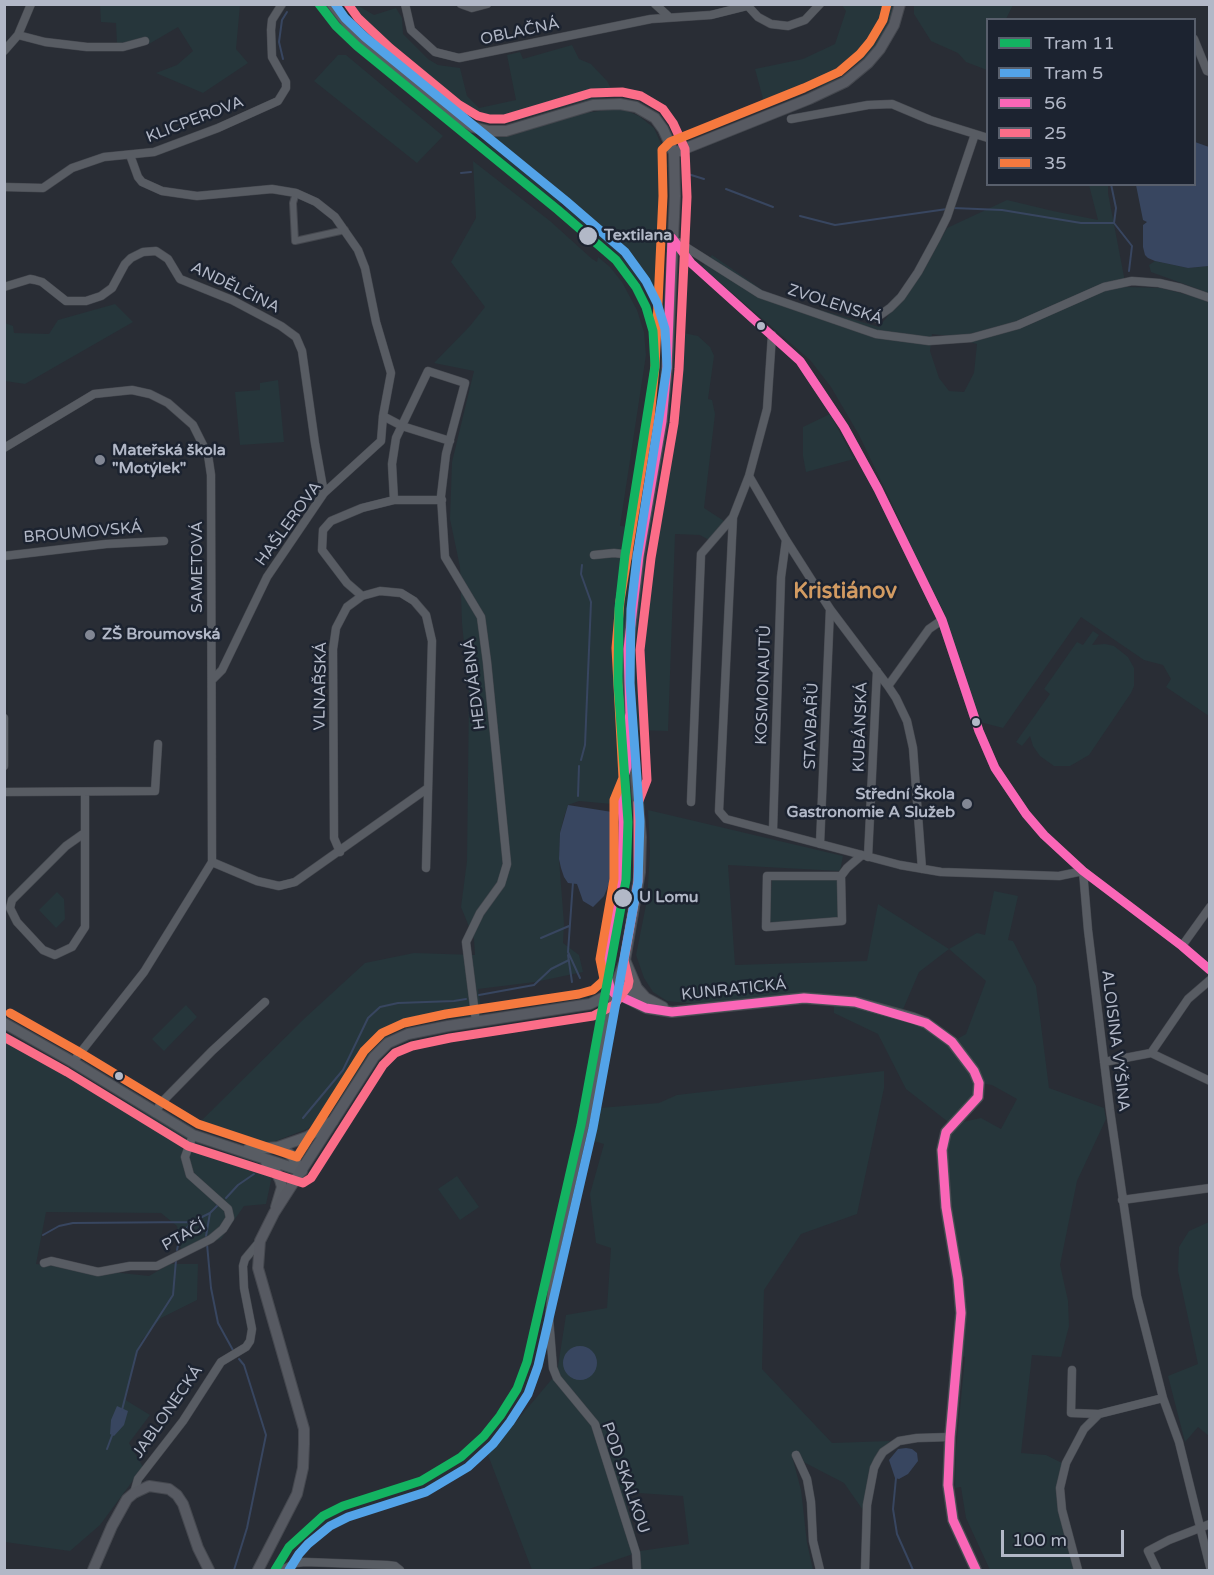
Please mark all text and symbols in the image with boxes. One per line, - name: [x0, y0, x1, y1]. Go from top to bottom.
- street label: OBLAČNÁ: [479, 14, 561, 50]
- legend: [986, 18, 1196, 186]
- text: Tram 11: [1044, 32, 1115, 54]
- text: Tram 5: [1044, 62, 1103, 84]
- text: 56: [1044, 92, 1067, 114]
- street label: KLICPEROVA: [143, 93, 247, 147]
- text: 25: [1044, 122, 1067, 144]
- text: 35: [1044, 152, 1067, 174]
- marker: Textilana: [577, 225, 599, 247]
- place label: Textilana: [604, 226, 672, 246]
- street label: ANDĚLČINA: [187, 258, 283, 318]
- street label: ZVOLENSKÁ: [785, 281, 885, 329]
- unlabelled marker: [755, 320, 767, 332]
- place label: Mateřská škola "Motýlek": [112, 441, 226, 479]
- marker: Mateřská škola "Motýlek": [93, 453, 107, 467]
- street label: HAŠLEROVA: [252, 478, 326, 570]
- street label: BROUMOVSKÁ: [23, 518, 143, 548]
- street label: SAMETOVÁ: [188, 521, 208, 613]
- district label: Kristiánov: [793, 579, 897, 605]
- place label: ZŠ Broumovská: [102, 625, 221, 645]
- street label: KOSMONAUTŮ: [752, 625, 776, 745]
- marker: ZŠ Broumovská: [83, 628, 97, 642]
- street label: HEDVÁBNÁ: [460, 637, 490, 731]
- street label: VLNAŘSKÁ: [311, 641, 331, 731]
- street label: KUBÁNSKÁ: [850, 681, 872, 773]
- street label: STAVBAŘŮ: [801, 682, 823, 770]
- unlabelled marker: [970, 716, 982, 728]
- place label: Střední Škola Gastronomie A Služeb: [787, 785, 955, 823]
- marker: Střední Škola Gastronomie A Služeb: [960, 797, 974, 811]
- marker: U Lomu: [612, 887, 634, 909]
- place label: U Lomu: [639, 888, 699, 908]
- street label: ALOISINA VÝŠINA: [1097, 969, 1133, 1113]
- street label: KUNRATICKÁ: [680, 975, 788, 1005]
- unlabelled marker: [113, 1070, 125, 1082]
- street label: PTAČÍ: [159, 1216, 209, 1256]
- street label: JABLONECKÁ: [129, 1362, 207, 1462]
- street label: POD SKALKOU: [597, 1420, 653, 1536]
- scale bar: [1004, 1518, 1127, 1556]
- text: 100 m: [1012, 1529, 1067, 1551]

